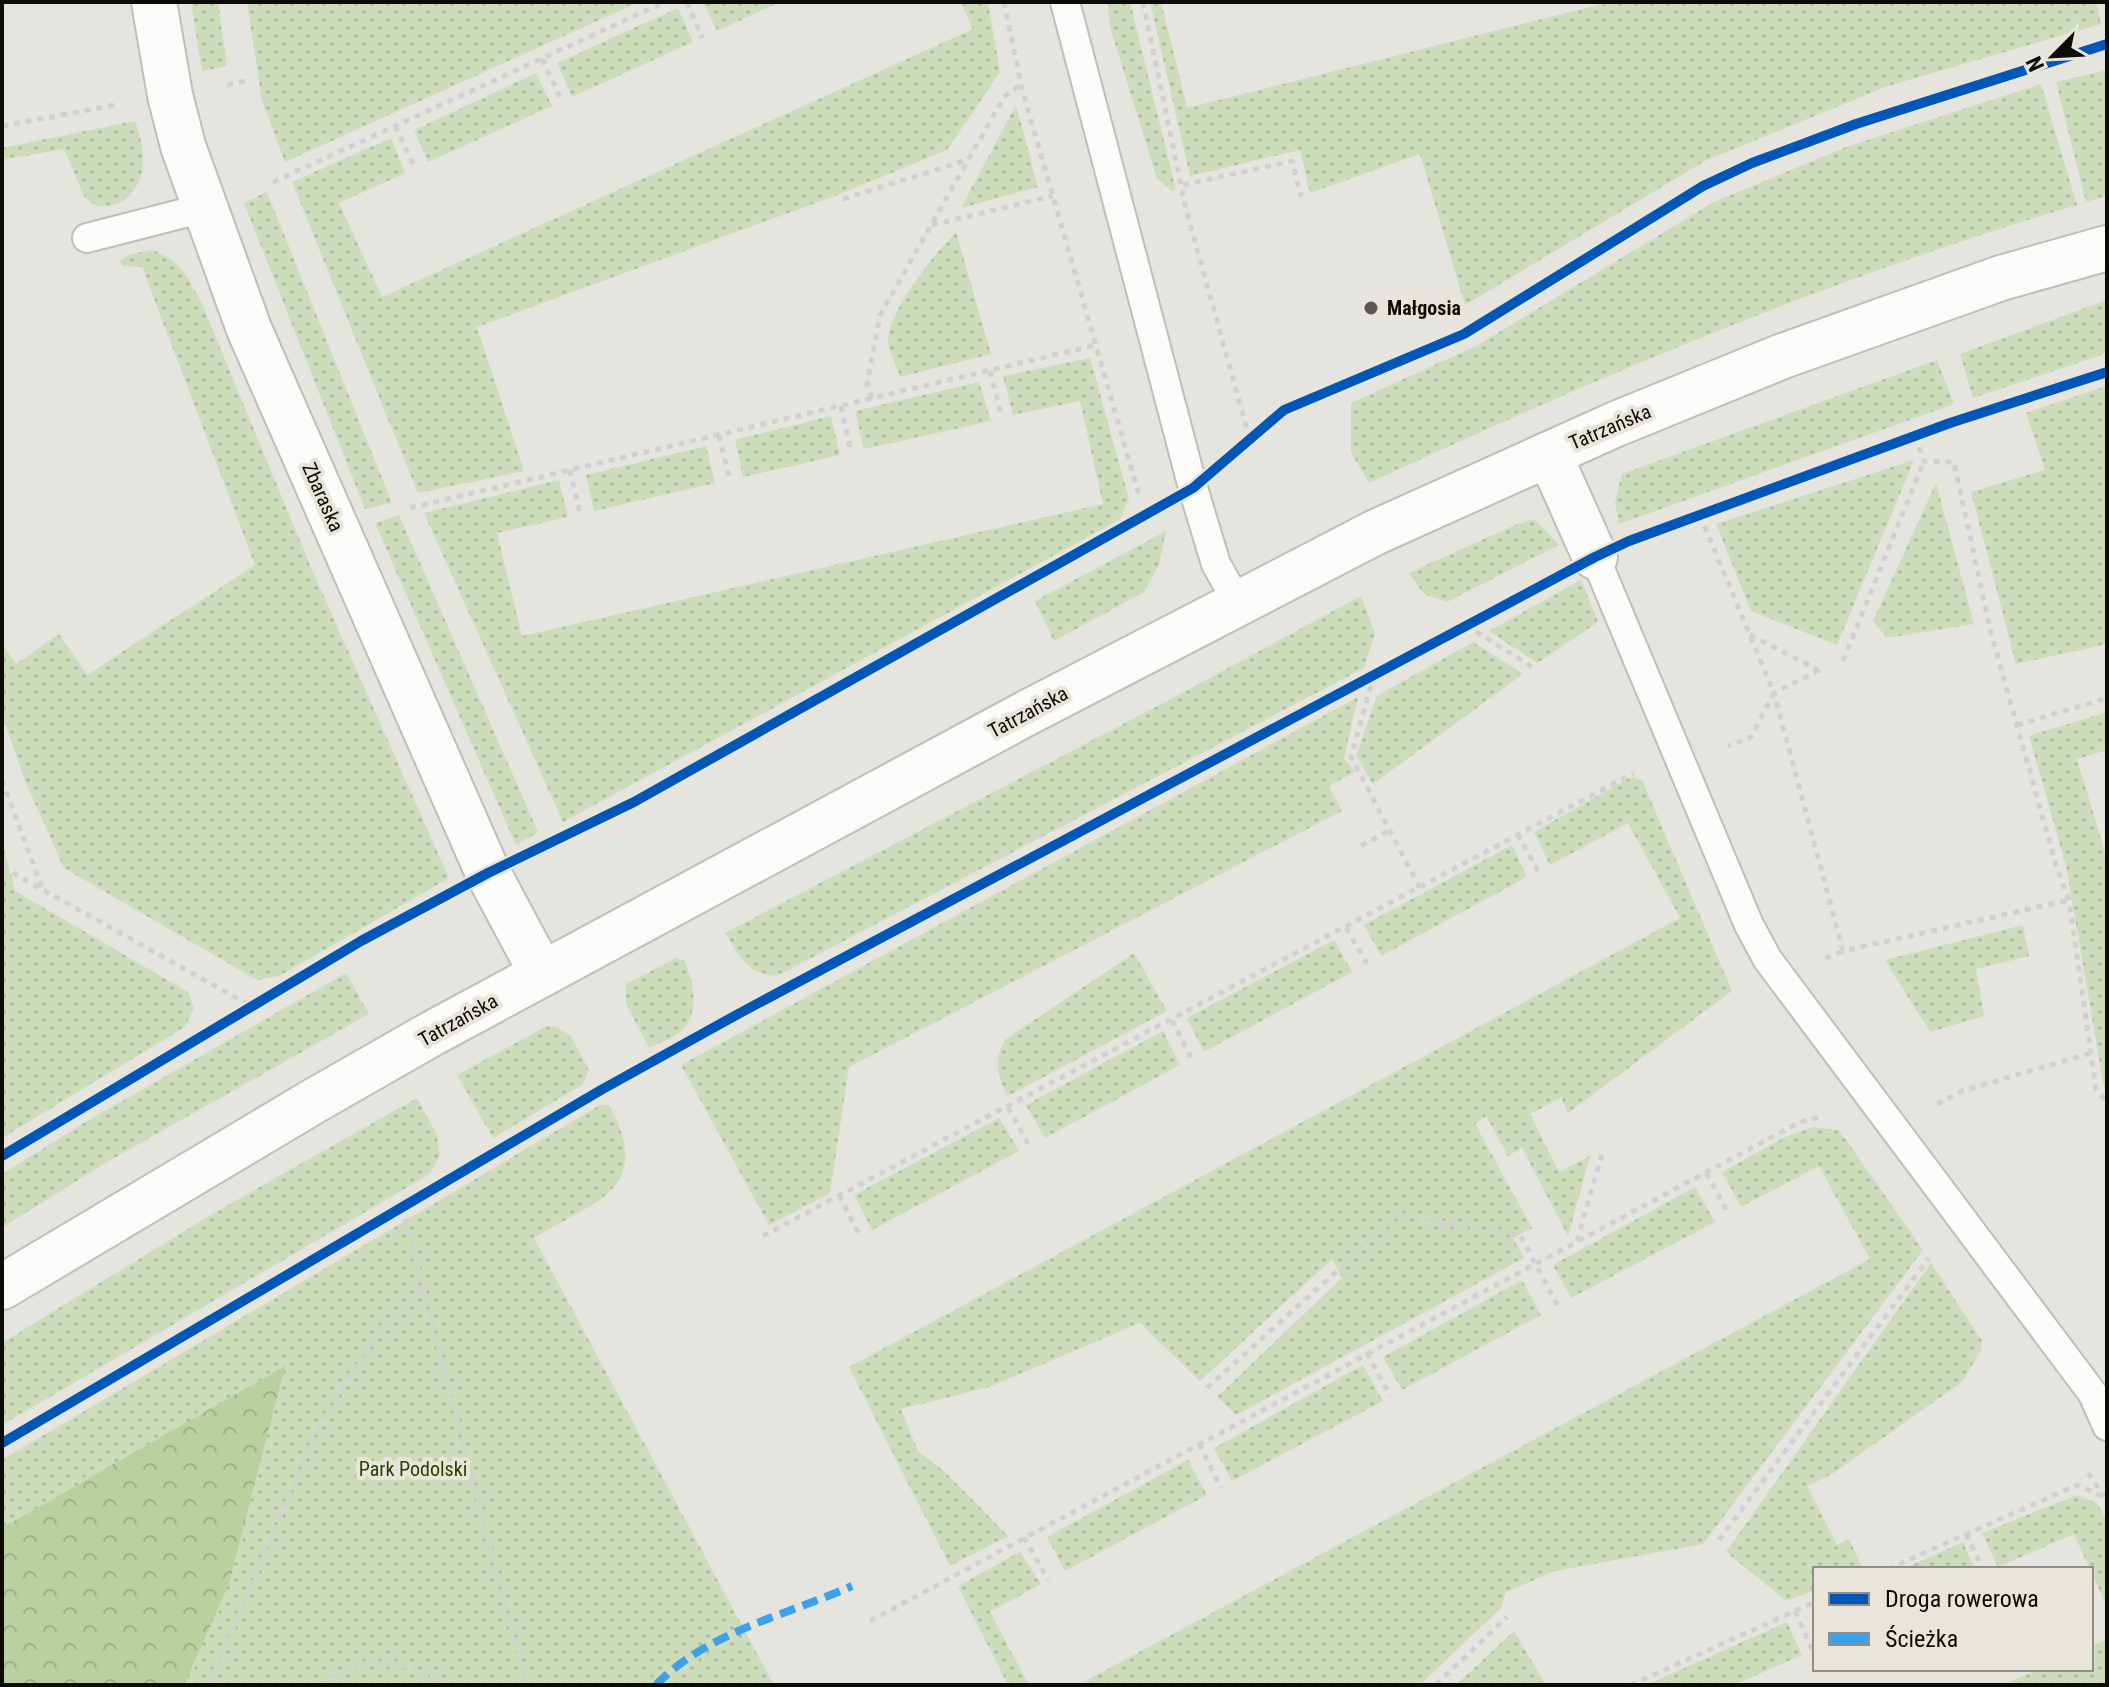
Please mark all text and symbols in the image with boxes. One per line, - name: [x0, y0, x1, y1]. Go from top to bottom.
- north arrow: [2013, 16, 2093, 96]
- text: N: [2021, 53, 2049, 75]
- place label: Małgosia: [1387, 296, 1461, 320]
- marker: Małgosia: [1362, 299, 1380, 317]
- street label: Tatrzańska: [1565, 399, 1655, 455]
- street label: Zbaraska: [297, 459, 349, 535]
- street label: Tatrzańska: [984, 681, 1072, 743]
- street label: Tatrzańska: [414, 988, 502, 1052]
- park label: Park Podolski: [359, 1457, 467, 1481]
- legend: [1813, 1567, 2093, 1671]
- text: Droga rowerowa: [1885, 1585, 2039, 1613]
- text: Ścieżka: [1885, 1625, 1958, 1653]

